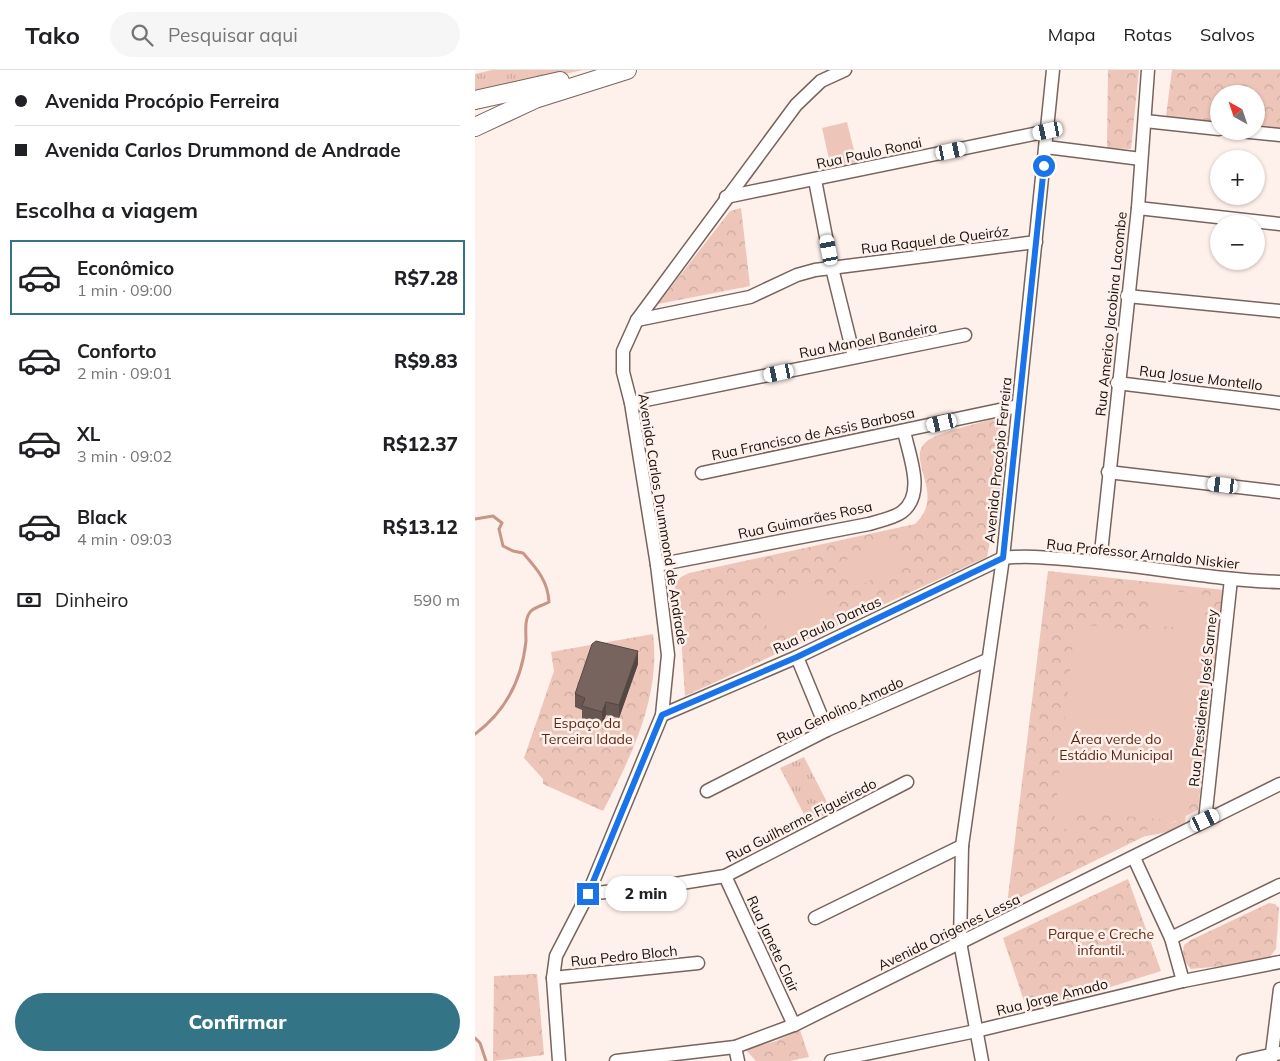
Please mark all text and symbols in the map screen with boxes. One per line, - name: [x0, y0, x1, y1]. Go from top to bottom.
- search box: [110, 12, 460, 57]
- text: Tako: [25, 20, 80, 50]
- icon: search: [128, 21, 156, 49]
- text: Pesquisar aqui: [168, 23, 298, 47]
- text: Mapa: [1048, 23, 1096, 46]
- text: Rotas: [1124, 23, 1172, 46]
- text: Salvos: [1200, 23, 1255, 46]
- north arrow: [1210, 85, 1265, 140]
- map controls: [1210, 85, 1265, 270]
- text: Avenida Procópio Ferreira: [45, 89, 280, 113]
- car: [1031, 121, 1064, 141]
- street label: Rua Paulo Ronai: [815, 133, 923, 173]
- text: Avenida Carlos Drummond de Andrade: [45, 138, 401, 162]
- car: [934, 141, 967, 161]
- button: +: [1210, 150, 1265, 205]
- route start: [1033, 155, 1055, 177]
- text: Escolha a viagem: [15, 196, 198, 224]
- street label: Rua Americo Jacobina Lacombe: [1091, 211, 1131, 417]
- button: −: [1210, 215, 1265, 270]
- street label: Rua Raquel de Queiróz: [860, 222, 1010, 258]
- car: [818, 234, 839, 266]
- icon: car: [17, 255, 62, 300]
- text: Econômico: [77, 256, 174, 280]
- text: R$7.28: [394, 266, 458, 290]
- text: 1 min · 09:00: [77, 280, 172, 300]
- street label: Rua Manoel Bandeira: [798, 318, 938, 362]
- icon: car: [17, 338, 62, 383]
- text: Conforto: [77, 339, 156, 363]
- text: R$9.83: [394, 349, 458, 373]
- street label: Rua Josue Montello: [1138, 362, 1264, 394]
- text: 2 min · 09:01: [77, 363, 172, 383]
- car: [762, 363, 795, 383]
- street label: Avenida Procópio Ferreira: [980, 376, 1016, 544]
- street label: Avenida Carlos Drummond de Andrade: [634, 392, 692, 646]
- street label: Rua Francisco de Assis Barbosa: [710, 404, 916, 464]
- car: [925, 412, 958, 434]
- icon: car: [17, 421, 62, 466]
- text: XL: [77, 422, 100, 446]
- text: R$12.37: [383, 432, 458, 456]
- text: 3 min · 09:02: [77, 446, 172, 466]
- car: [1207, 476, 1238, 494]
- street label: Rua Guimarães Rosa: [736, 497, 874, 543]
- icon: car: [17, 504, 62, 549]
- text: Black: [77, 505, 127, 529]
- text: R$13.12: [383, 515, 458, 539]
- text: 4 min · 09:03: [77, 529, 172, 549]
- street label: Rua Professor Arnaldo Niskier: [1046, 535, 1241, 573]
- icon: cash: [15, 586, 43, 614]
- text: Dinheiro: [55, 588, 128, 612]
- text: 590 m: [413, 590, 460, 610]
- street label: Rua Paulo Dantas: [770, 592, 884, 658]
- street label: Rua Presidente José Sarney: [1185, 608, 1221, 788]
- street label: Rua Genolino Amado: [774, 673, 906, 747]
- park label: Espaço da Terceira Idade: [541, 714, 633, 748]
- park label: Área verde do Estádio Municipal: [1059, 730, 1173, 764]
- street label: Rua Guilherme Figueiredo: [723, 774, 879, 866]
- car: [1188, 807, 1221, 833]
- callout: 2 min: [605, 876, 688, 912]
- route end: [577, 883, 599, 905]
- text: 2 min: [625, 883, 667, 903]
- street label: Avenida Origenes Lessa: [875, 890, 1023, 974]
- street label: Rua Janete Clair: [743, 893, 804, 996]
- park label: Parque e Creche infantil.: [1048, 925, 1154, 959]
- street label: Rua Pedro Bloch: [570, 941, 678, 971]
- street label: Rua Jorge Amado: [994, 974, 1110, 1020]
- button: Confirmar: [15, 993, 460, 1051]

